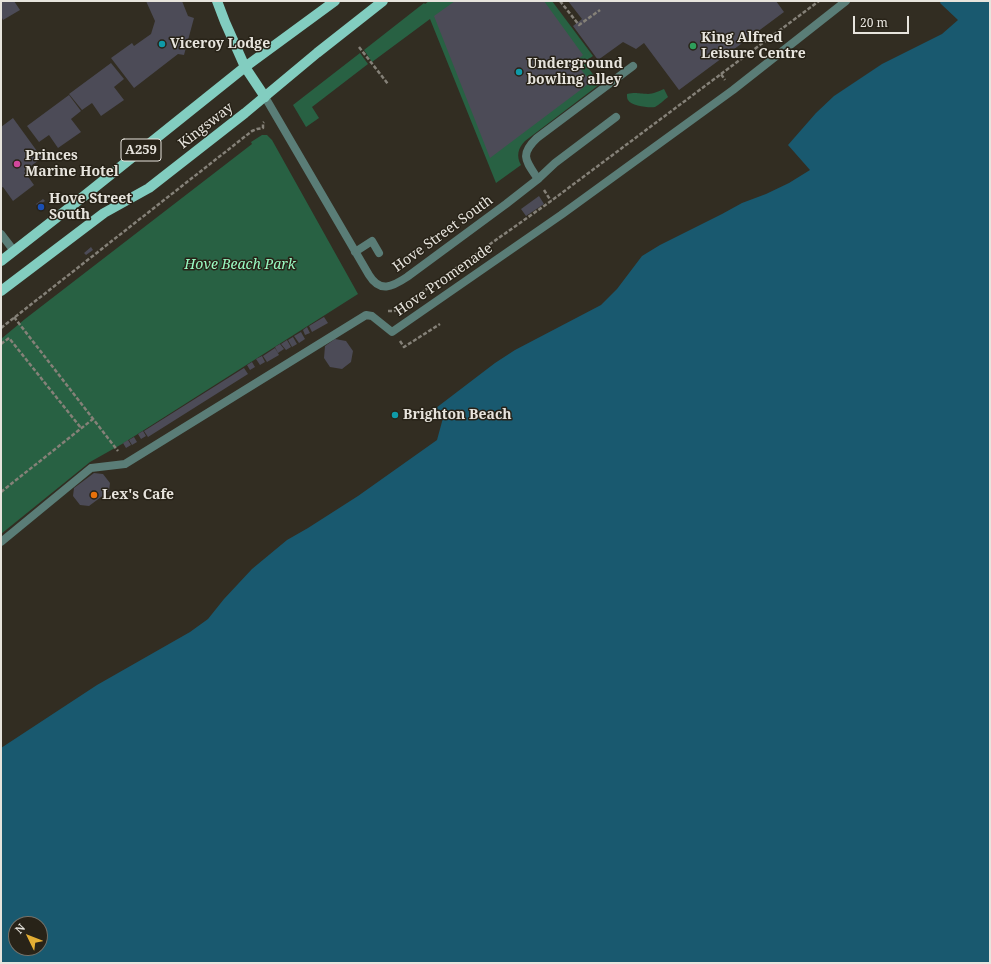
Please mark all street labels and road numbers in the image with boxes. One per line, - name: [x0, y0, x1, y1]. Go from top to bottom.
- street label: Kingsway: [175, 99, 237, 153]
- road number: A259: [121, 139, 161, 161]
- street label: Hove Street South: [390, 192, 496, 276]
- street label: Hove Promenade: [392, 240, 496, 320]

